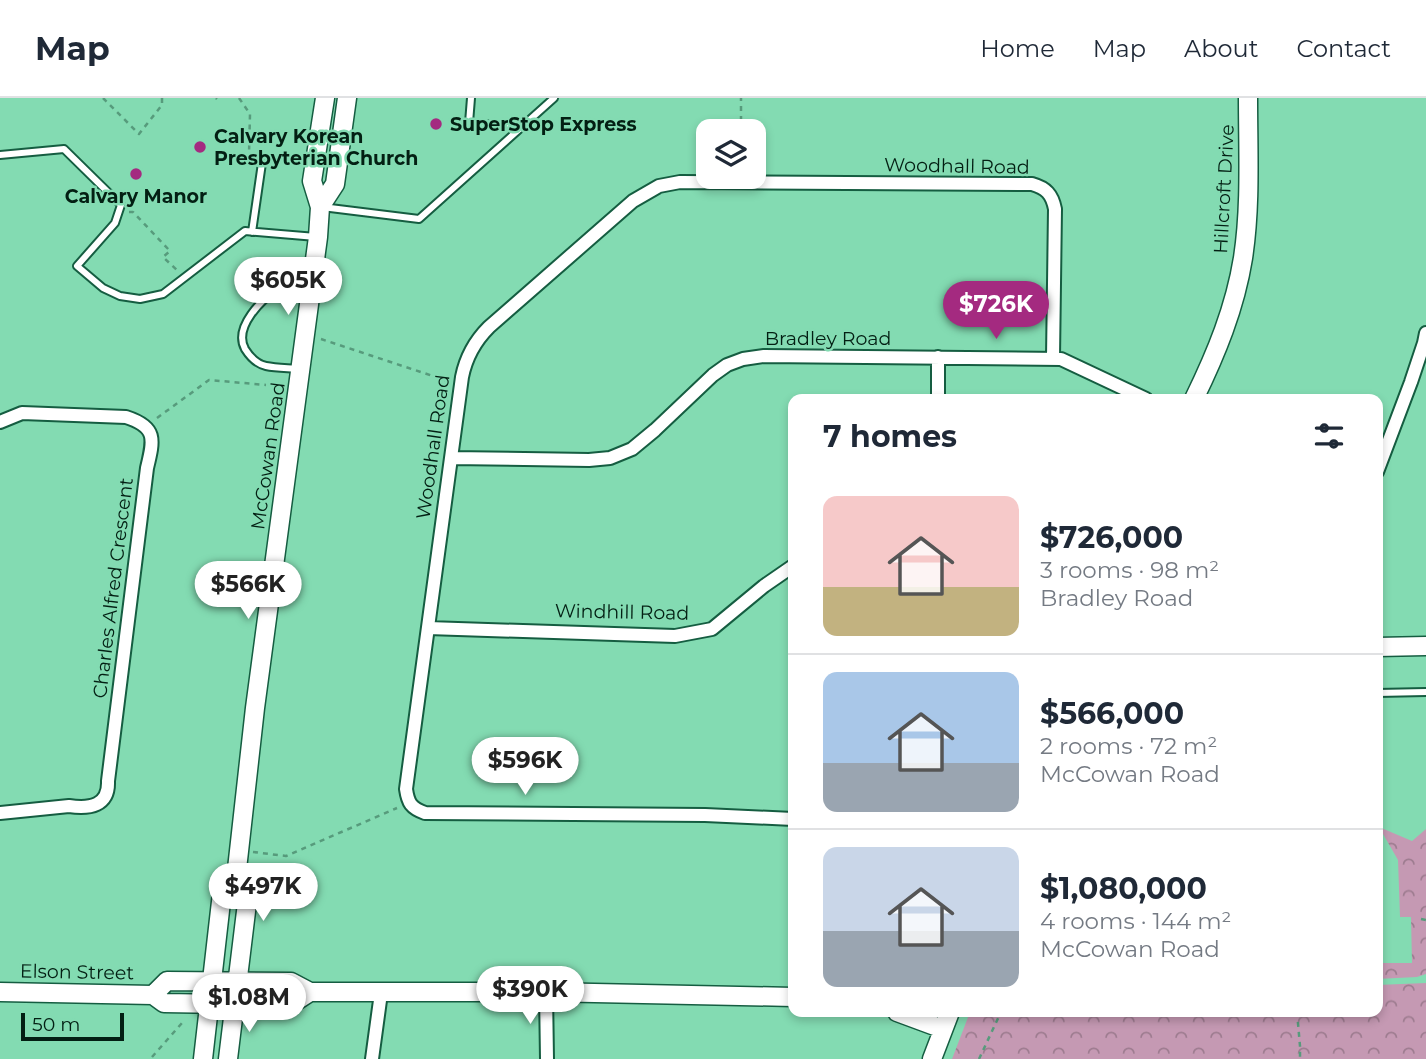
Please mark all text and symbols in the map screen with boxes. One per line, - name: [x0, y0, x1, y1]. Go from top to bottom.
- text: Map: [35, 28, 110, 68]
- text: Home: [980, 34, 1055, 63]
- text: Map: [1093, 34, 1146, 63]
- text: About: [1184, 34, 1258, 63]
- text: Contact: [1296, 34, 1391, 63]
- place label: SuperStop Express: [450, 113, 637, 136]
- marker: SuperStop Express: [428, 116, 444, 132]
- map controls: [696, 119, 766, 189]
- button: layers: [696, 119, 766, 189]
- street label: Hillcroft Drive: [1209, 124, 1239, 254]
- place label: Calvary Korean Presbyterian Church: [214, 125, 418, 170]
- marker: Calvary Korean Presbyterian Church: [192, 139, 208, 155]
- street label: Woodhall Road: [884, 153, 1030, 179]
- marker: Calvary Manor: [128, 166, 144, 182]
- place label: Calvary Manor: [65, 185, 207, 208]
- pin: $605K: [239, 258, 337, 317]
- text: $605K: [250, 266, 326, 294]
- pin: $726K: [947, 282, 1045, 341]
- text: $726K: [959, 290, 1033, 318]
- street label: Bradley Road: [765, 327, 891, 350]
- street label: Woodhall Road: [411, 373, 455, 521]
- street label: McCowan Road: [246, 381, 290, 531]
- icon: filters: [1310, 417, 1348, 455]
- text: 7 homes: [823, 418, 957, 455]
- street label: Charles Alfred Crescent: [88, 476, 138, 700]
- text: $726,000: [1040, 519, 1183, 556]
- icon: home: [879, 524, 963, 608]
- text: 3 rooms · 98 m²: [1040, 556, 1219, 584]
- pin: $566K: [199, 561, 297, 621]
- text: $566K: [211, 570, 285, 598]
- text: Bradley Road: [1040, 584, 1193, 612]
- street label: Windhill Road: [555, 599, 689, 625]
- text: $566,000: [1040, 695, 1184, 732]
- icon: home: [879, 700, 963, 784]
- text: 2 rooms · 72 m²: [1040, 732, 1217, 760]
- pin: $596K: [476, 738, 574, 797]
- text: $596K: [488, 746, 562, 774]
- text: McCowan Road: [1040, 760, 1220, 788]
- pin: $497K: [214, 864, 312, 923]
- text: $1,080,000: [1040, 870, 1207, 907]
- text: $497K: [225, 872, 301, 900]
- icon: home: [879, 875, 963, 959]
- text: 4 rooms · 144 m²: [1040, 907, 1232, 935]
- text: McCowan Road: [1040, 935, 1220, 963]
- street label: Elson Street: [20, 960, 135, 985]
- pin: $390K: [481, 967, 579, 1026]
- pin: $1.08M: [192, 974, 306, 1034]
- text: $390K: [492, 975, 568, 1003]
- text: $1.08M: [208, 983, 290, 1011]
- scale bar: [21, 1010, 124, 1042]
- text: 50 m: [32, 1013, 80, 1036]

